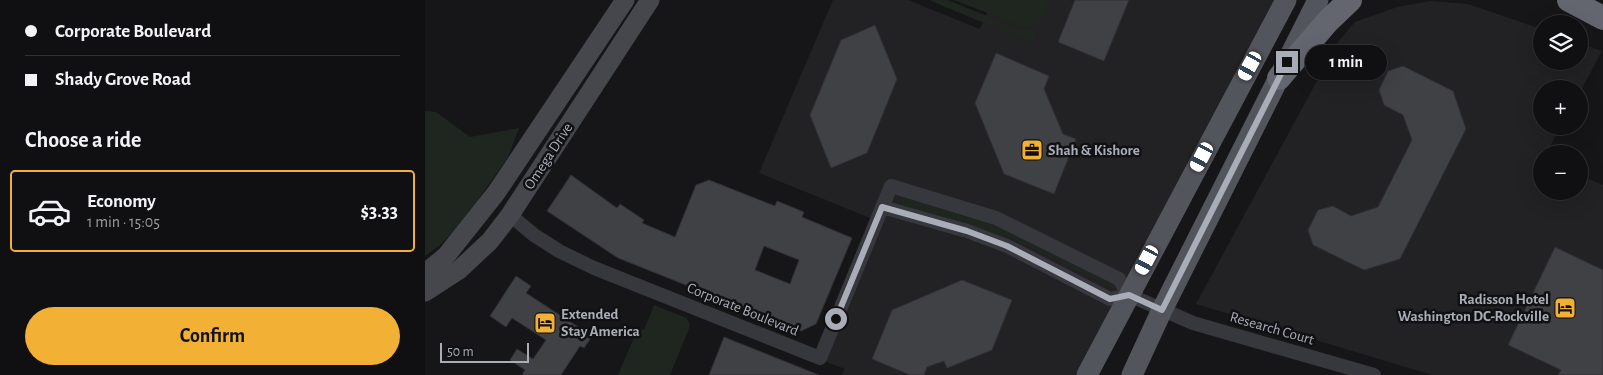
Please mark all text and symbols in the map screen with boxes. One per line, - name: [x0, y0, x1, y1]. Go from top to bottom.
- map controls: [1533, 15, 1588, 200]
- button: layers: [1533, 15, 1588, 70]
- text: Corporate Boulevard: [55, 22, 211, 41]
- callout: 1 min: [1305, 44, 1387, 80]
- car: [1236, 49, 1263, 83]
- route end: [1276, 51, 1298, 73]
- text: 1 min: [1329, 54, 1363, 70]
- text: Shady Grove Road: [55, 70, 191, 89]
- button: +: [1533, 80, 1588, 135]
- street label: Omega Drive: [521, 120, 575, 192]
- text: Choose a ride: [25, 129, 141, 151]
- office icon: Shah & Kishore: [1020, 138, 1044, 162]
- car: [1188, 140, 1215, 174]
- place label: Shah & Kishore: [1048, 143, 1140, 158]
- button: −: [1533, 145, 1588, 200]
- icon: car: [27, 189, 72, 234]
- text: Economy: [87, 192, 156, 211]
- text: $3.33: [361, 202, 398, 221]
- text: 1 min · 15:05: [87, 214, 160, 230]
- car: [1133, 243, 1160, 277]
- street label: Corporate Boulevard: [685, 280, 801, 339]
- place label: Radisson Hotel Washington DC-Rockville: [1398, 292, 1549, 324]
- hotel icon: Radisson Hotel Washington DC-Rockville: [1553, 296, 1577, 320]
- button: Confirm: [25, 307, 400, 365]
- place label: Extended Stay America: [561, 307, 640, 339]
- route start: [825, 308, 847, 330]
- street label: Research Court: [1228, 309, 1316, 348]
- hotel icon: Extended Stay America: [533, 311, 557, 335]
- scale bar: [440, 340, 529, 363]
- text: 50 m: [447, 345, 474, 359]

